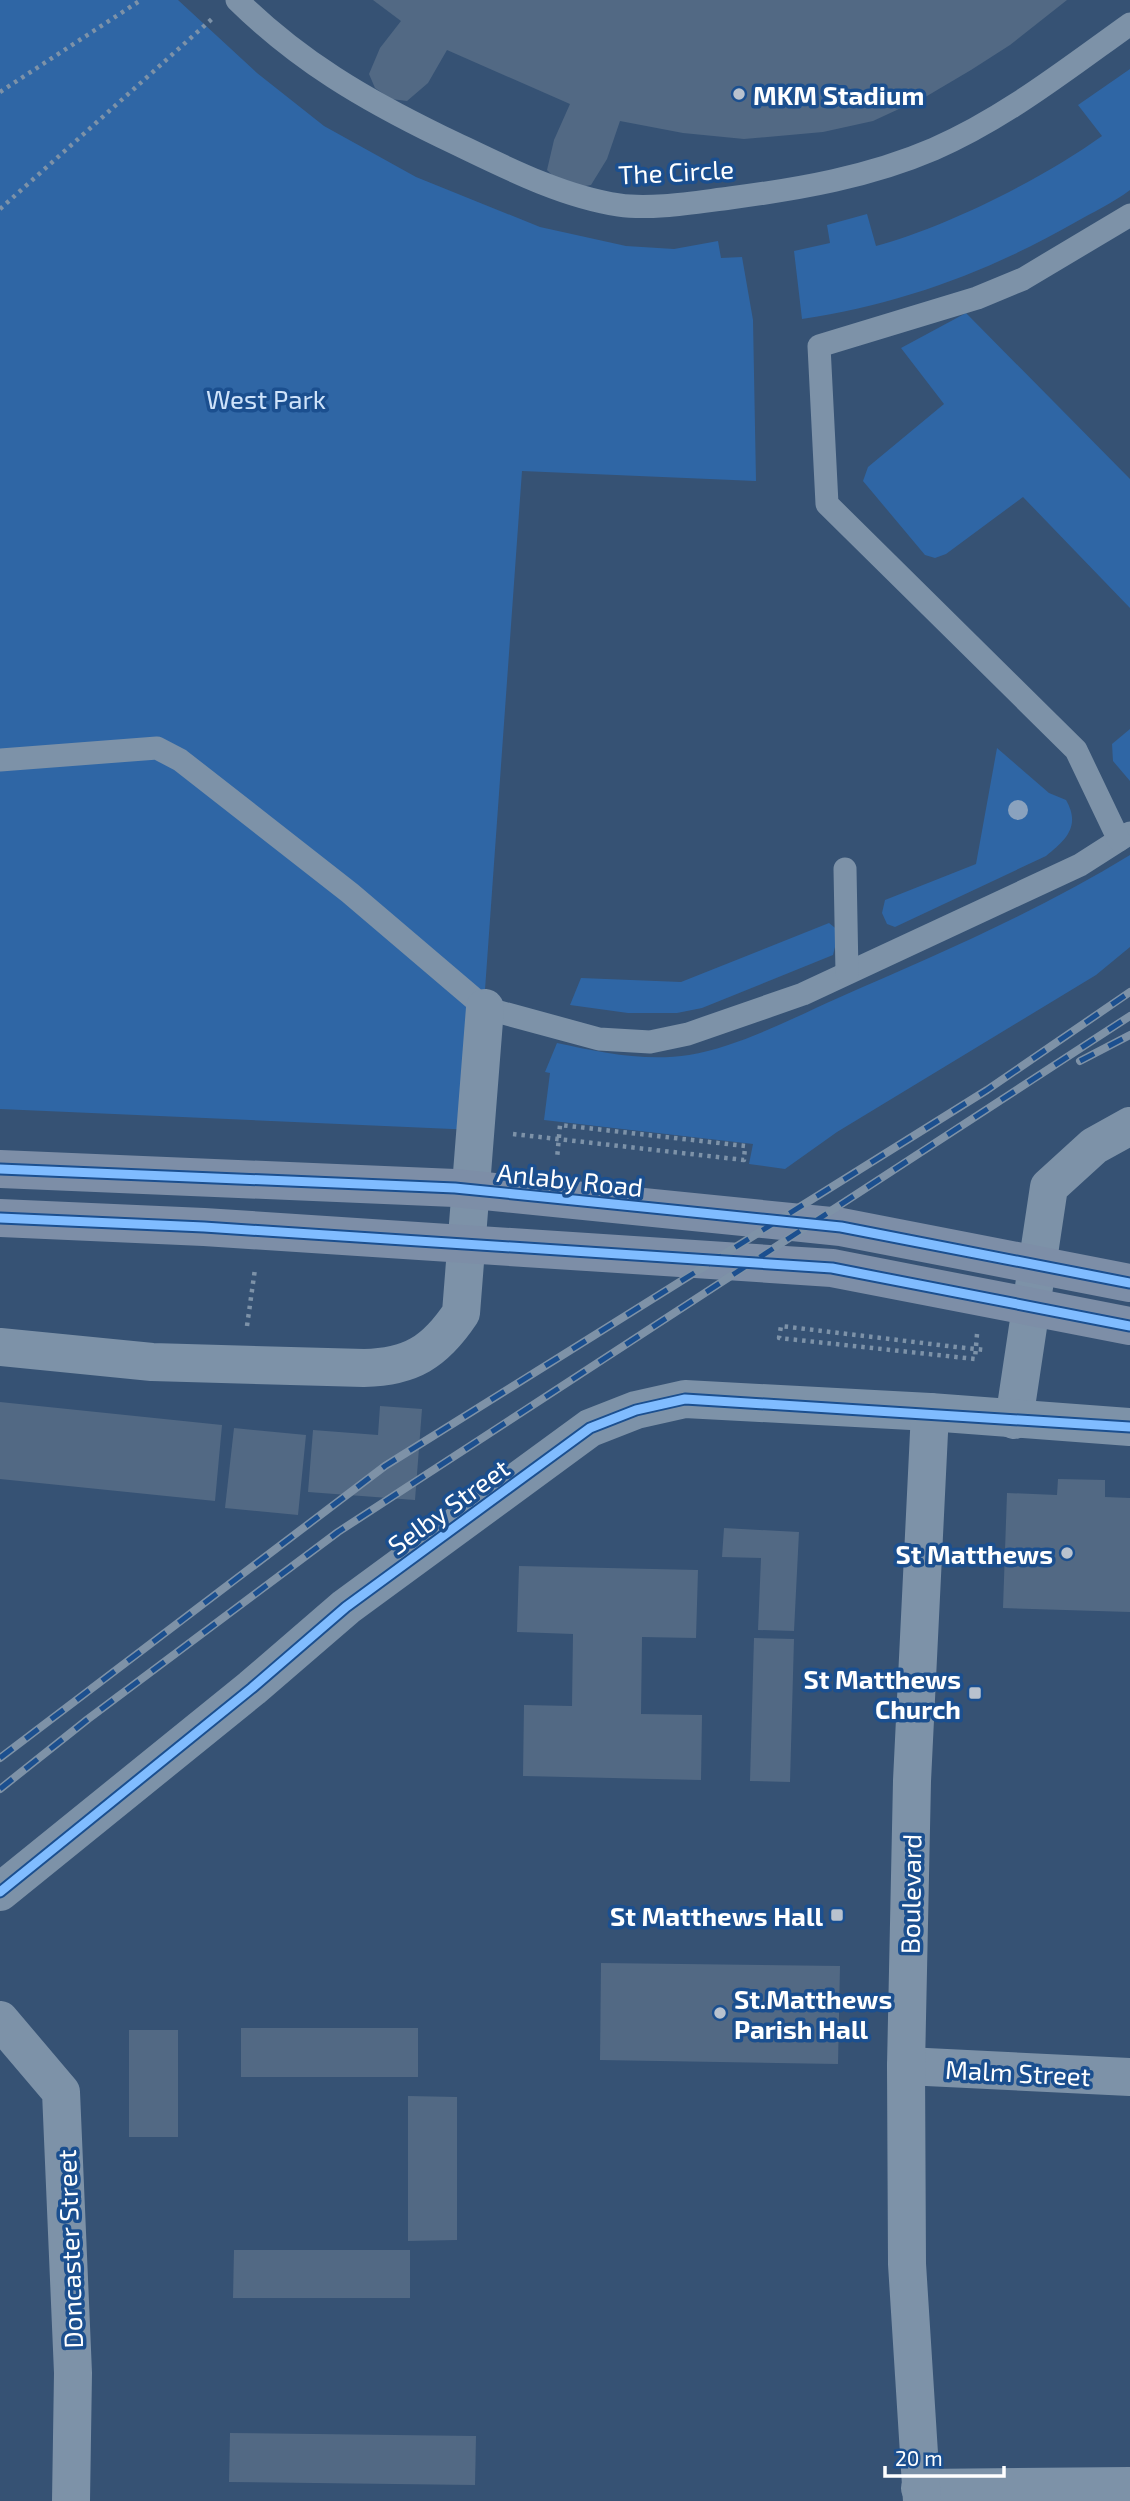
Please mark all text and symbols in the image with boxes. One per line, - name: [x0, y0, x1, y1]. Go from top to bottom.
- place label: MKM Stadium: [753, 79, 924, 110]
- marker: MKM Stadium: [731, 86, 747, 102]
- street label: The Circle: [617, 152, 735, 190]
- park label: West Park: [206, 383, 326, 414]
- street label: Anlaby Road: [495, 1156, 645, 1202]
- street label: Selby Street: [381, 1452, 515, 1560]
- place label: St Matthews: [895, 1538, 1053, 1569]
- marker: St Matthews: [1059, 1545, 1075, 1561]
- place label: St Matthews Church: [803, 1663, 961, 1724]
- marker: St Matthews Church: [967, 1685, 983, 1701]
- street label: Boulevard: [893, 1834, 927, 1954]
- place label: St Matthews Hall: [610, 1900, 823, 1931]
- marker: St Matthews Hall: [829, 1907, 845, 1923]
- place label: St.Matthews Parish Hall: [734, 1983, 892, 2044]
- marker: St.Matthews Parish Hall: [712, 2005, 728, 2021]
- street label: Malm Street: [944, 2053, 1092, 2091]
- street label: Doncaster Street: [50, 2149, 88, 2349]
- scale bar: [885, 2434, 1004, 2478]
- text: 20 m: [895, 2445, 943, 2470]

